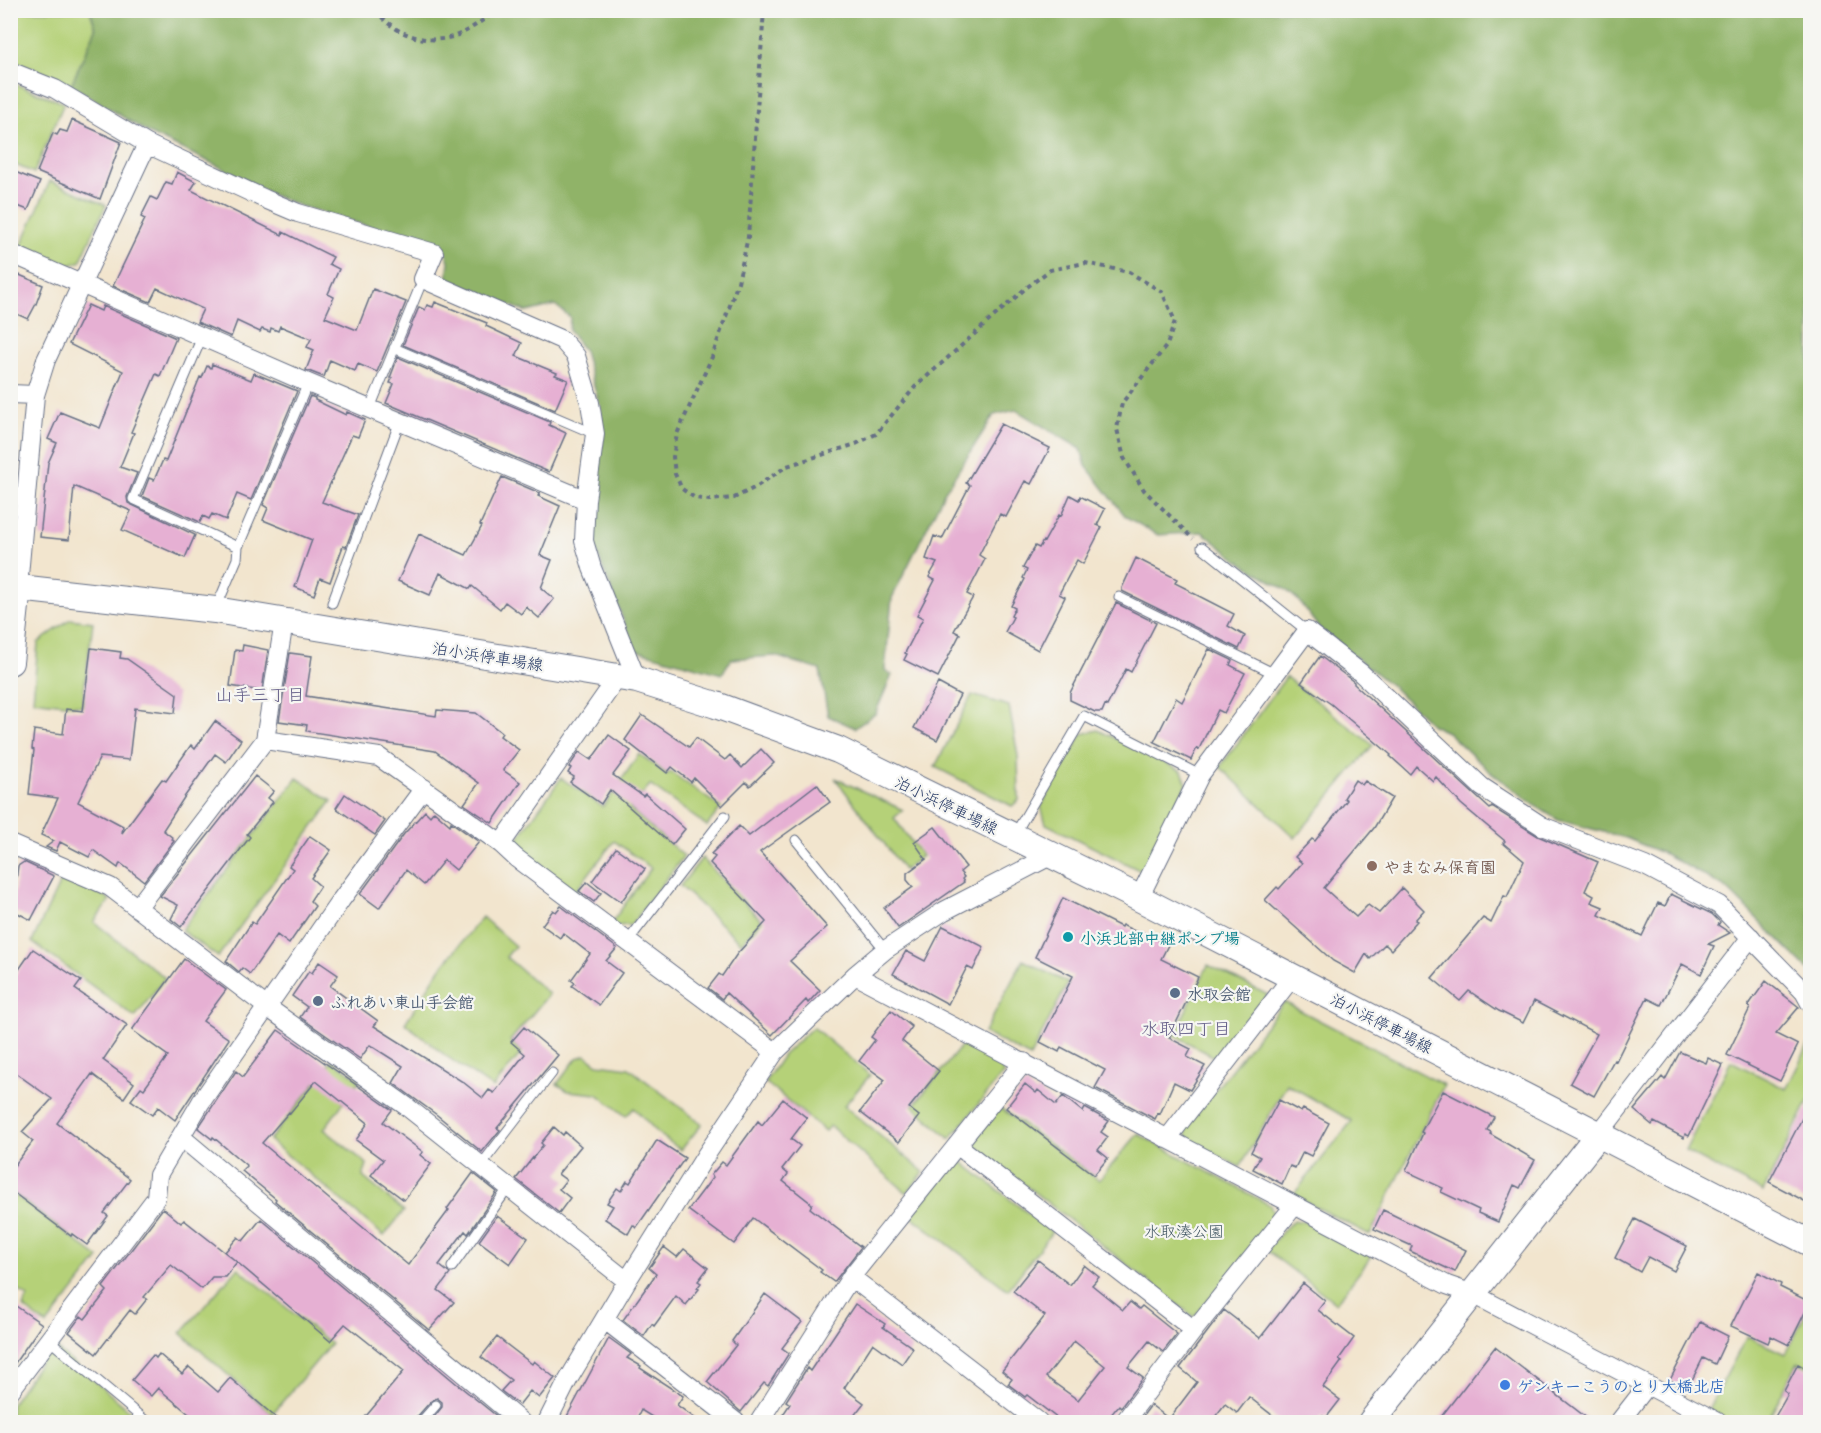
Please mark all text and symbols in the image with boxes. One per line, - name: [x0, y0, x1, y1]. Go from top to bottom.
- street label: 泊小浜停車場線: [431, 634, 545, 676]
- district label: 山手三丁目: [215, 680, 305, 707]
- street label: 泊小浜停車場線: [891, 769, 1003, 839]
- place label: やまなみ保育園: [1384, 854, 1496, 878]
- marker: やまなみ保育園: [1365, 859, 1379, 873]
- place label: 小浜北部中継ポンプ場: [1080, 925, 1240, 949]
- marker: 小浜北部中継ポンプ場: [1061, 930, 1075, 944]
- place label: 水取会館: [1187, 981, 1251, 1005]
- marker: 水取会館: [1168, 986, 1182, 1000]
- street label: 泊小浜停車場線: [1327, 986, 1437, 1058]
- place label: ふれあい東山手会館: [330, 989, 474, 1013]
- marker: ふれあい東山手会館: [311, 994, 325, 1008]
- district label: 水取四丁目: [1141, 1014, 1231, 1041]
- park label: 水取湊公園: [1144, 1218, 1224, 1242]
- place label: ゲンキーこうのとり大橋北店: [1517, 1373, 1725, 1397]
- marker: ゲンキーこうのとり大橋北店: [1498, 1378, 1512, 1392]

